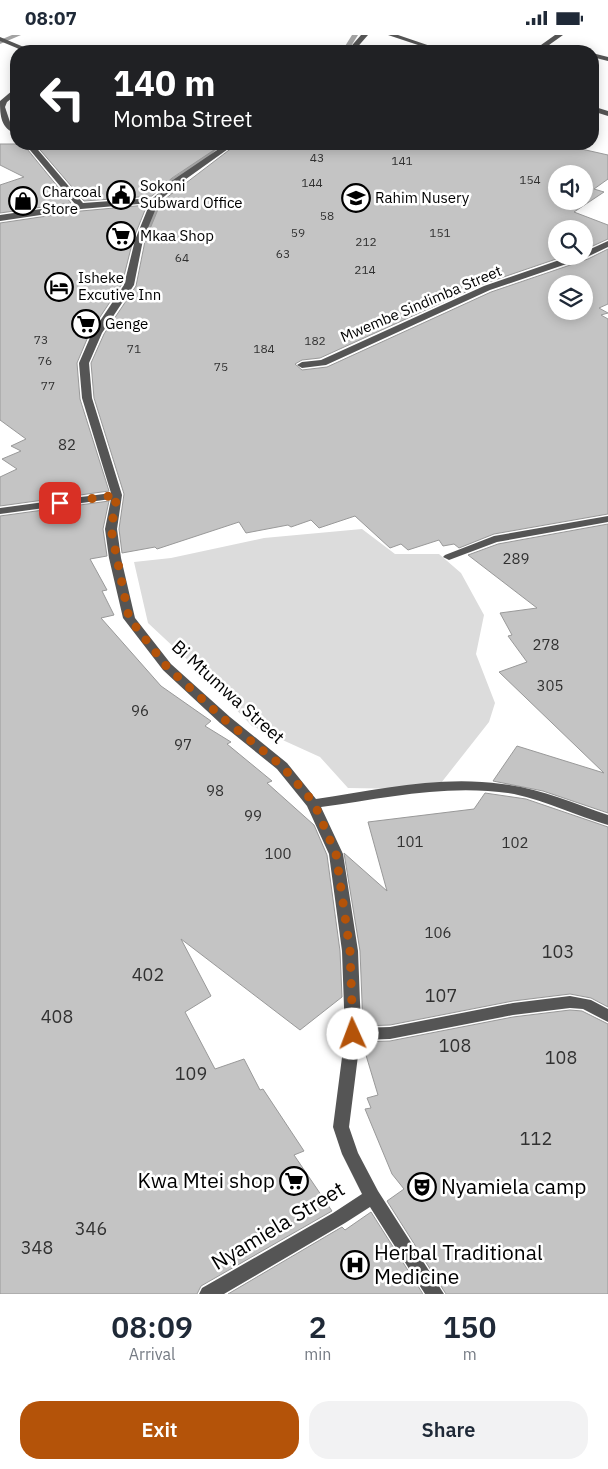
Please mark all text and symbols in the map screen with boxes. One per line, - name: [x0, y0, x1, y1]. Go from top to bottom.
- text: 08:07: [25, 6, 77, 30]
- text: 140 m: [113, 60, 216, 106]
- icon: left: [30, 65, 95, 130]
- text: Momba Street: [113, 104, 252, 133]
- house number: 43: [310, 150, 324, 165]
- house number: 141: [391, 153, 413, 168]
- map controls: [548, 165, 593, 320]
- button: sound: [548, 165, 593, 210]
- house number: 154: [519, 172, 541, 187]
- house number: 144: [301, 175, 323, 190]
- place label: Sokoni Subward Office: [140, 176, 243, 212]
- public building icon: Sokoni Subward Office: [106, 180, 136, 210]
- place label: Charcoal Store: [42, 182, 101, 218]
- school or university icon: Rahim Nusery: [341, 183, 371, 213]
- shop icon: Charcoal Store: [8, 186, 38, 216]
- place label: Rahim Nusery: [375, 188, 470, 207]
- house number: 58: [320, 208, 334, 223]
- button: search: [548, 220, 593, 265]
- supermarket icon: Mkaa Shop: [106, 221, 136, 251]
- house number: 59: [291, 225, 305, 240]
- house number: 151: [429, 225, 451, 240]
- place label: Mkaa Shop: [140, 226, 214, 245]
- house number: 212: [355, 234, 377, 249]
- house number: 63: [276, 246, 290, 261]
- house number: 64: [175, 250, 189, 265]
- street label: Mwembe Sindimba Street: [337, 261, 504, 346]
- house number: 214: [354, 262, 376, 277]
- place label: Isheke Excutive Inn: [78, 268, 161, 304]
- hotel icon: Isheke Excutive Inn: [44, 272, 74, 302]
- button: layers: [548, 275, 593, 320]
- supermarket icon: Genge: [71, 309, 101, 339]
- place label: Genge: [105, 314, 148, 333]
- house number: 73: [34, 332, 48, 347]
- house number: 182: [304, 333, 326, 348]
- house number: 71: [127, 341, 141, 356]
- house number: 184: [253, 341, 275, 356]
- house number: 76: [38, 353, 52, 368]
- house number: 75: [214, 359, 228, 374]
- house number: 77: [41, 378, 55, 393]
- house number: 82: [58, 435, 76, 454]
- pin: [39, 482, 81, 524]
- icon: arrive: [46, 489, 74, 517]
- house number: 289: [502, 549, 530, 568]
- street label: Bi Mtumwa Street: [167, 635, 290, 748]
- house number: 278: [532, 635, 560, 654]
- house number: 305: [536, 676, 564, 695]
- house number: 96: [131, 701, 149, 720]
- house number: 97: [174, 735, 192, 754]
- house number: 98: [206, 781, 224, 800]
- house number: 99: [244, 806, 262, 825]
- house number: 101: [396, 832, 424, 851]
- house number: 102: [501, 833, 529, 852]
- house number: 100: [264, 844, 292, 863]
- house number: 106: [424, 923, 452, 942]
- house number: 103: [542, 940, 574, 963]
- house number: 402: [132, 963, 164, 986]
- house number: 107: [425, 984, 457, 1007]
- house number: 408: [41, 1005, 73, 1028]
- position arrow: [326, 1007, 378, 1059]
- house number: 108: [439, 1034, 471, 1057]
- house number: 108: [545, 1046, 577, 1069]
- house number: 109: [175, 1062, 207, 1085]
- house number: 112: [520, 1127, 552, 1150]
- place label: Kwa Mtei shop: [138, 1166, 275, 1194]
- supermarket icon: Kwa Mtei shop: [279, 1166, 309, 1196]
- theatre icon: Nyamiela camp: [407, 1172, 437, 1202]
- place label: Nyamiela camp: [441, 1172, 587, 1200]
- street label: Nyamiela Street: [206, 1174, 349, 1276]
- house number: 346: [75, 1217, 107, 1240]
- house number: 348: [21, 1236, 53, 1259]
- place label: Herbal Traditional Medicine: [374, 1238, 543, 1290]
- hospital icon: Herbal Traditional Medicine: [340, 1250, 370, 1280]
- text: 08:09: [111, 1307, 193, 1346]
- text: 2: [309, 1307, 327, 1346]
- text: 150: [443, 1307, 497, 1346]
- text: Arrival: [129, 1344, 175, 1364]
- text: min: [304, 1344, 331, 1364]
- text: m: [463, 1344, 477, 1364]
- button: Exit: [20, 1401, 299, 1459]
- button: Share: [309, 1401, 588, 1459]

